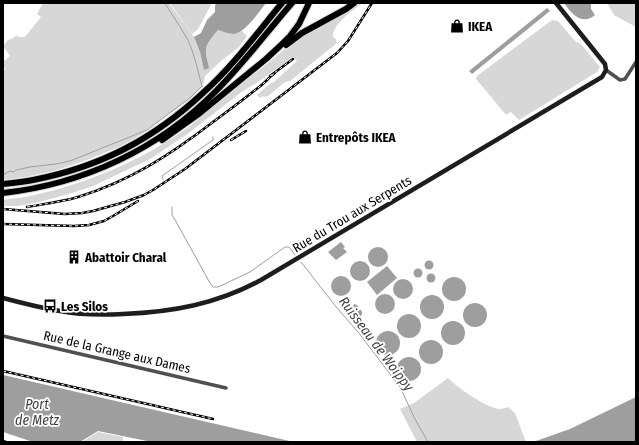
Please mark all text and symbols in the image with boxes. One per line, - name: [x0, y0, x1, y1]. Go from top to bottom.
- shop icon: IKEA: [449, 18, 465, 34]
- place label: IKEA: [468, 19, 493, 34]
- shop icon: Entrepôts IKEA: [297, 129, 313, 145]
- place label: Entrepôts IKEA: [316, 130, 397, 145]
- street label: Rue du Trou aux Serpents: [290, 172, 415, 255]
- building icon: Abattoir Charal: [66, 249, 82, 265]
- place label: Abattoir Charal: [84, 250, 167, 265]
- water label: Ruisseau de Woippy: [335, 293, 417, 395]
- bus stop icon: Les Silos: [42, 298, 58, 314]
- place label: Les Silos: [61, 299, 108, 314]
- street label: Rue de la Grange aux Dames: [42, 328, 192, 376]
- water label: Port de Metz: [15, 396, 59, 429]

